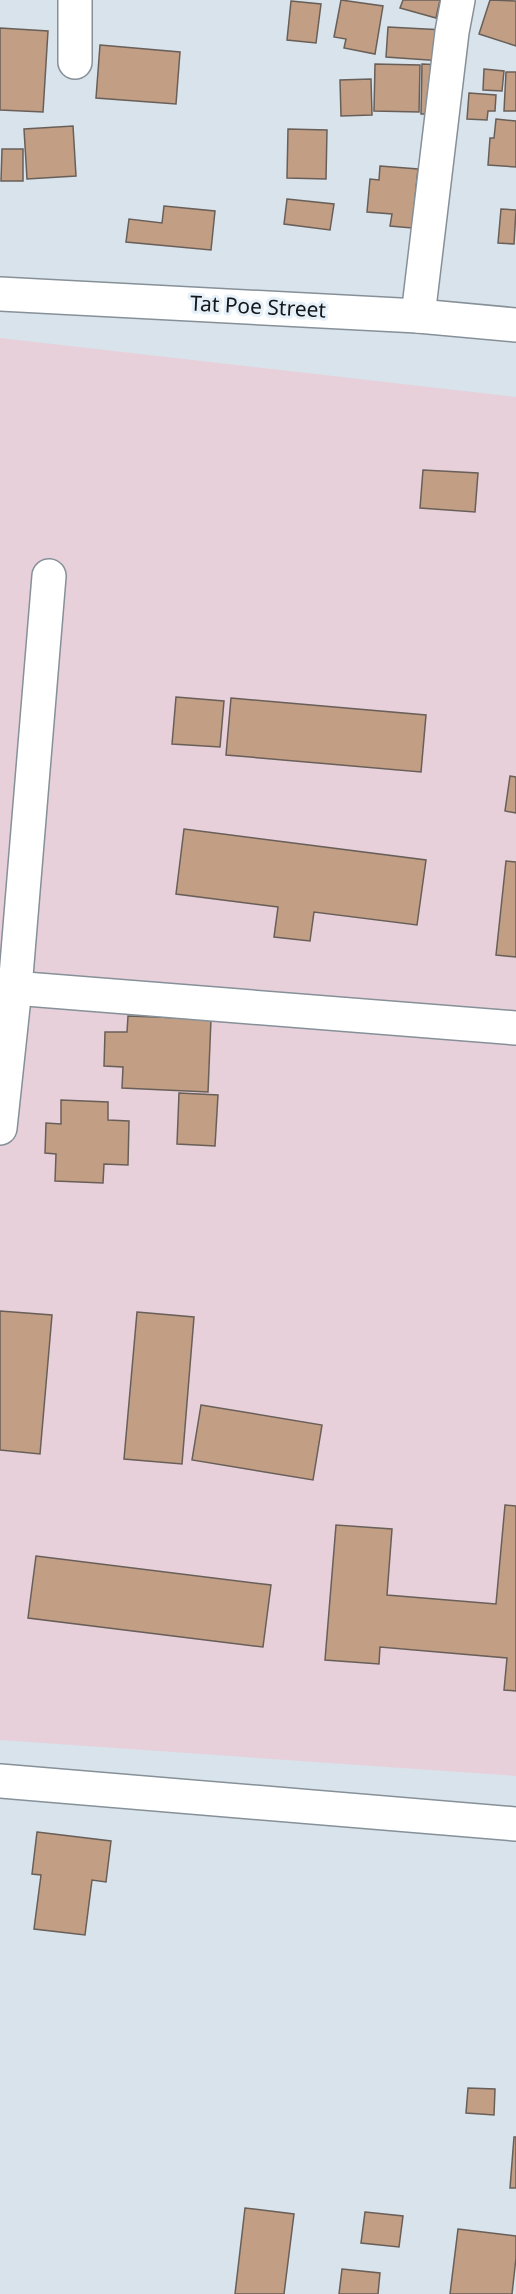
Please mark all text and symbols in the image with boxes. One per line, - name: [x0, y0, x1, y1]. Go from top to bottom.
- street label: Tat Poe Street: [189, 288, 327, 324]

